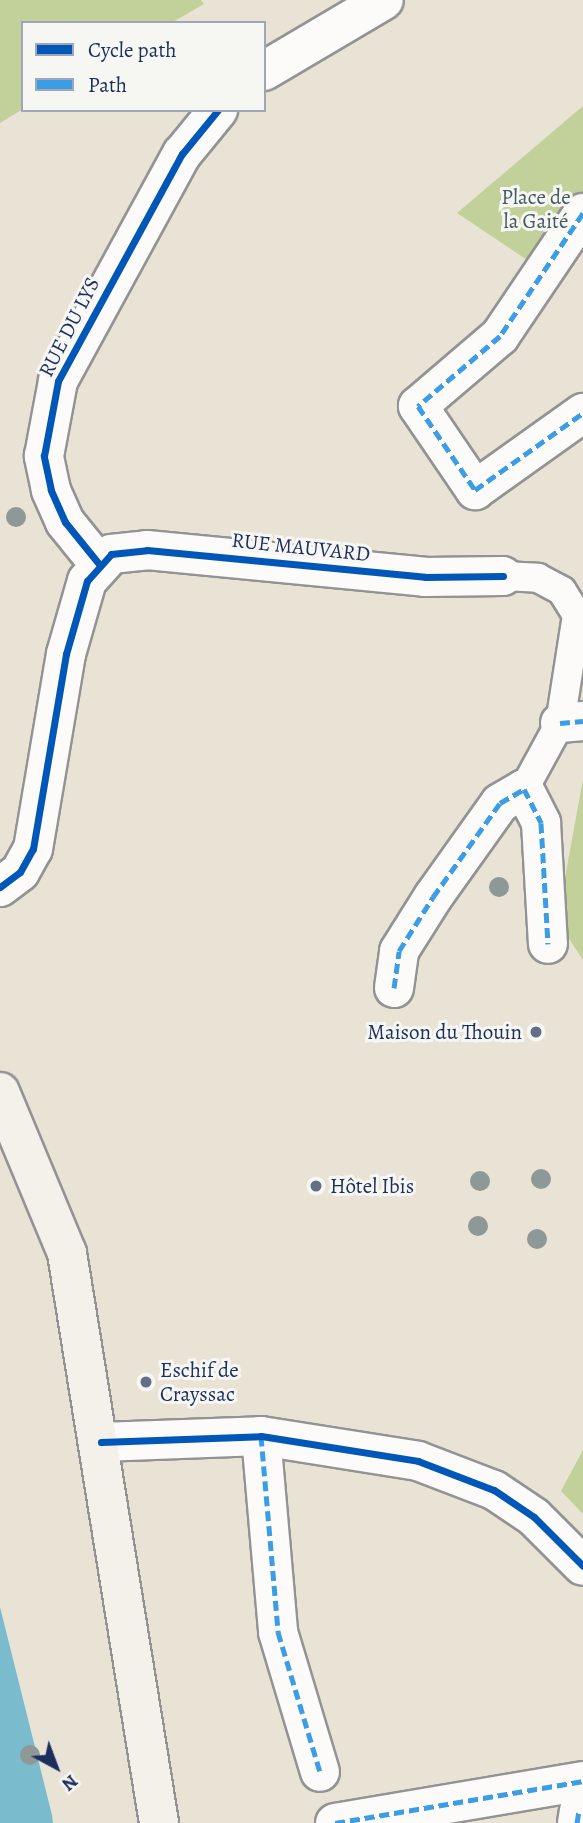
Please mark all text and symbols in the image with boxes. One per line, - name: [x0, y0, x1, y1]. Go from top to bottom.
- legend: [21, 21, 266, 112]
- text: Cycle path: [88, 36, 177, 64]
- text: Path: [88, 71, 127, 99]
- park label: Place de la Gaité: [501, 184, 571, 234]
- street label: RUE DU LYS: [33, 273, 105, 381]
- street label: RUE MAUVARD: [230, 527, 372, 567]
- place label: Maison du Thouin: [367, 1019, 522, 1045]
- marker: Maison du Thouin: [528, 1024, 544, 1040]
- place label: Hôtel Ibis: [330, 1173, 414, 1199]
- marker: Hôtel Ibis: [308, 1178, 324, 1194]
- place label: Eschif de Crayssac: [160, 1357, 239, 1407]
- marker: Eschif de Crayssac: [138, 1374, 154, 1390]
- north arrow: [21, 1732, 91, 1802]
- text: N: [56, 1768, 84, 1797]

